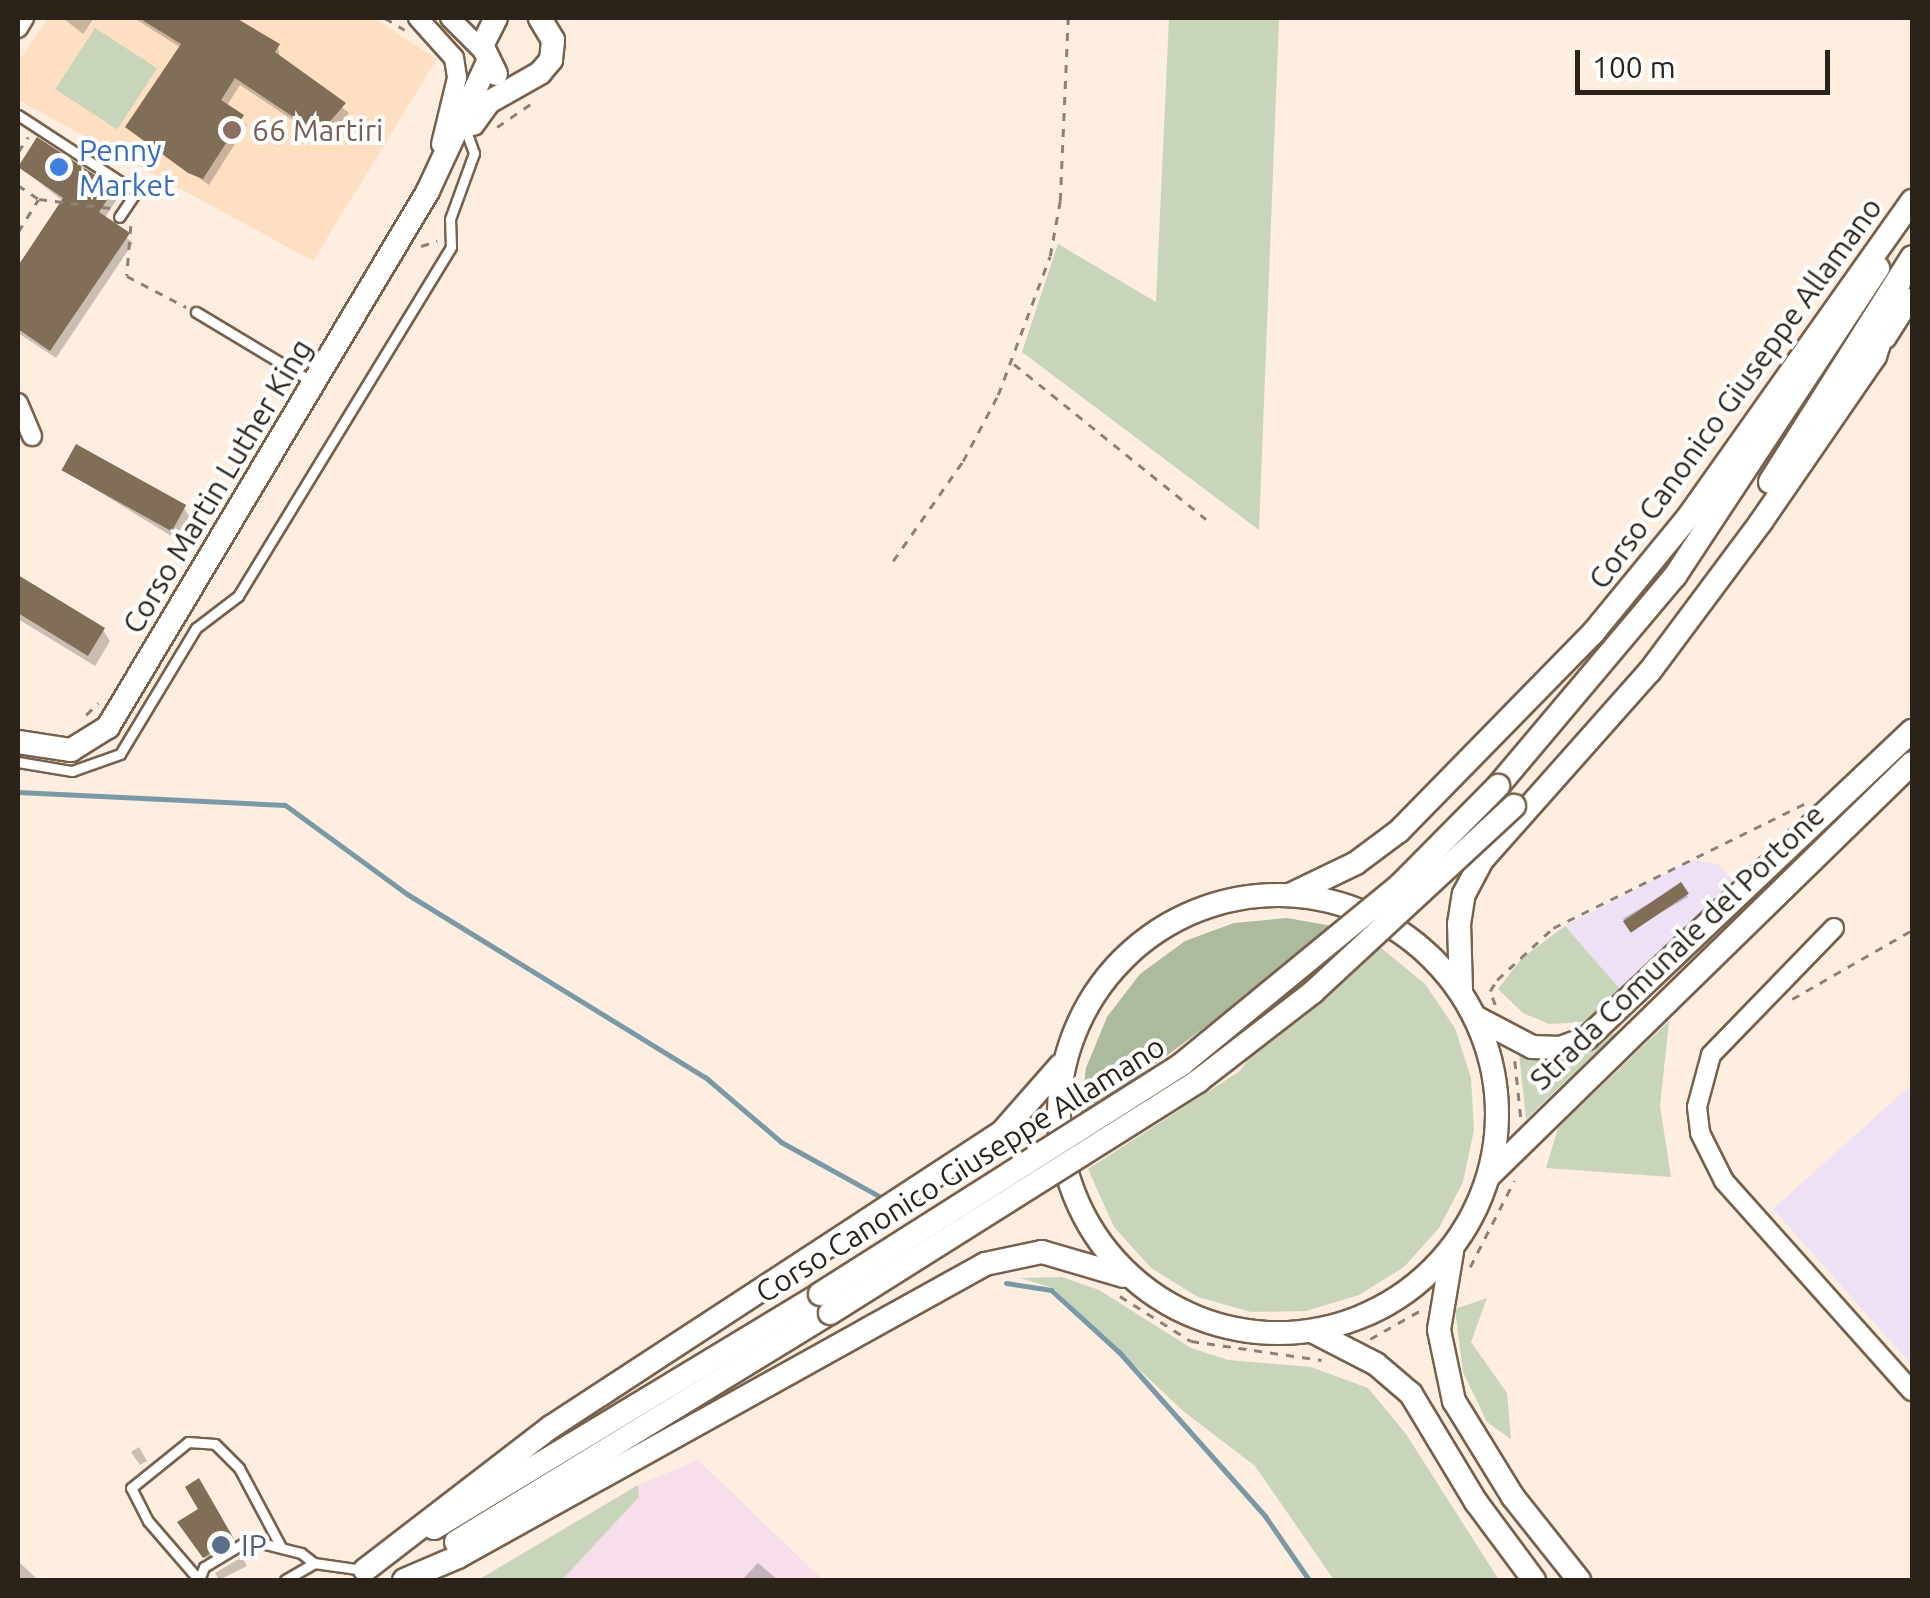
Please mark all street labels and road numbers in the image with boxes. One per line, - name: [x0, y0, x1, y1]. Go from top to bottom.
- street label: Corso Canonico Giuseppe Allamano: [1581, 190, 1889, 596]
- street label: Corso Martin Luther King: [115, 332, 319, 640]
- street label: Strada Comunale del Portone: [1522, 797, 1832, 1097]
- street label: Corso Canonico Giuseppe Allamano: [749, 1028, 1171, 1310]

